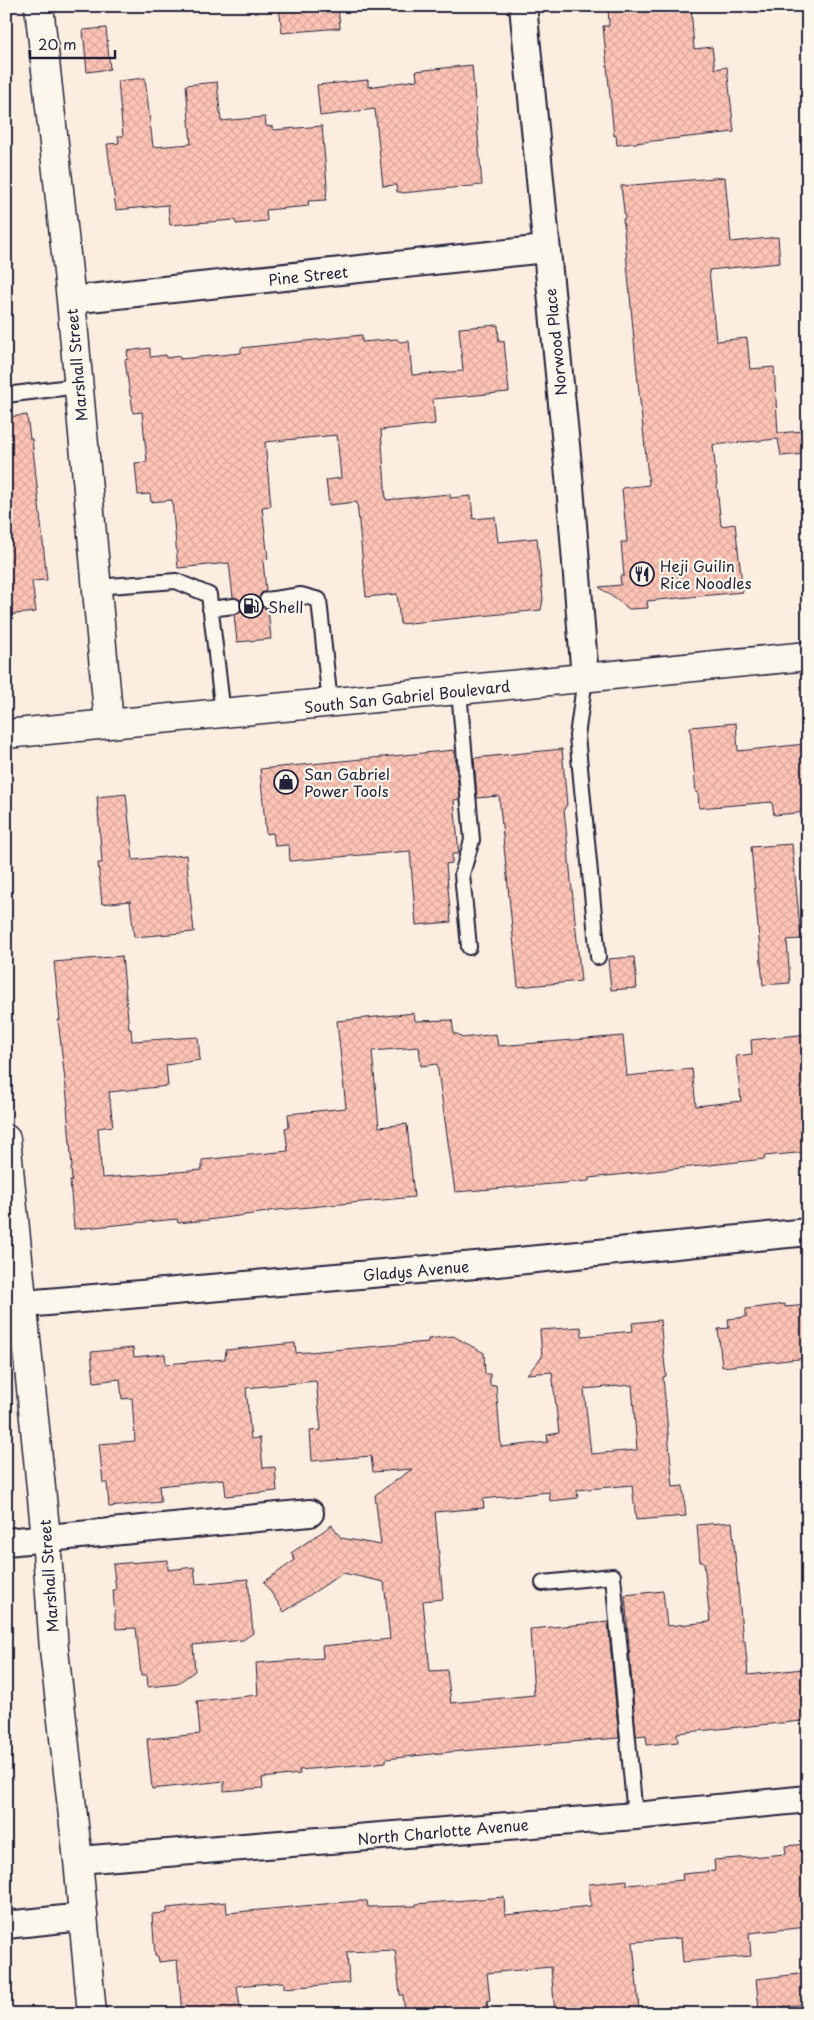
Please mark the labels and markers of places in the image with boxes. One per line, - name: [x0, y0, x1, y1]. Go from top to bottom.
- place label: Heji Guilin Rice Noodles: [660, 554, 752, 594]
- restaurant icon: Heji Guilin Rice Noodles: [629, 561, 655, 587]
- fuel station icon: Shell: [238, 593, 264, 619]
- place label: Shell: [268, 595, 303, 618]
- place label: San Gabriel Power Tools: [304, 762, 390, 802]
- shop icon: San Gabriel Power Tools: [273, 769, 299, 795]

